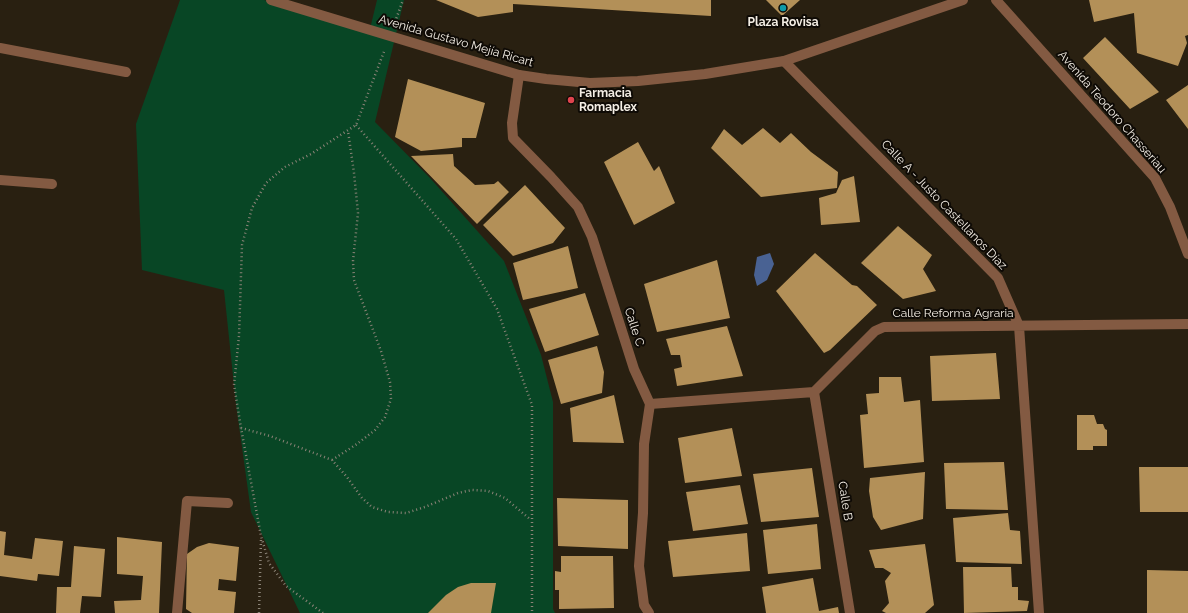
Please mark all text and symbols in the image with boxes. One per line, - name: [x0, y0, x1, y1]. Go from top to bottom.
- marker: Plaza Rovisa: [778, 3, 788, 13]
- street label: Avenida Gustavo Mejía Ricart: [377, 12, 535, 70]
- place label: Plaza Rovisa: [747, 15, 819, 29]
- street label: Avenida Teodoro Chasseriau: [1055, 48, 1169, 176]
- place label: Farmacia Romaplex: [579, 86, 637, 114]
- marker: Farmacia Romaplex: [566, 95, 576, 105]
- street label: Calle A - Justo Castellanos Díaz: [878, 137, 1010, 273]
- street label: Calle C: [621, 306, 647, 348]
- street label: Calle Reforma Agraria: [892, 306, 1014, 320]
- street label: Calle B: [835, 480, 855, 522]

